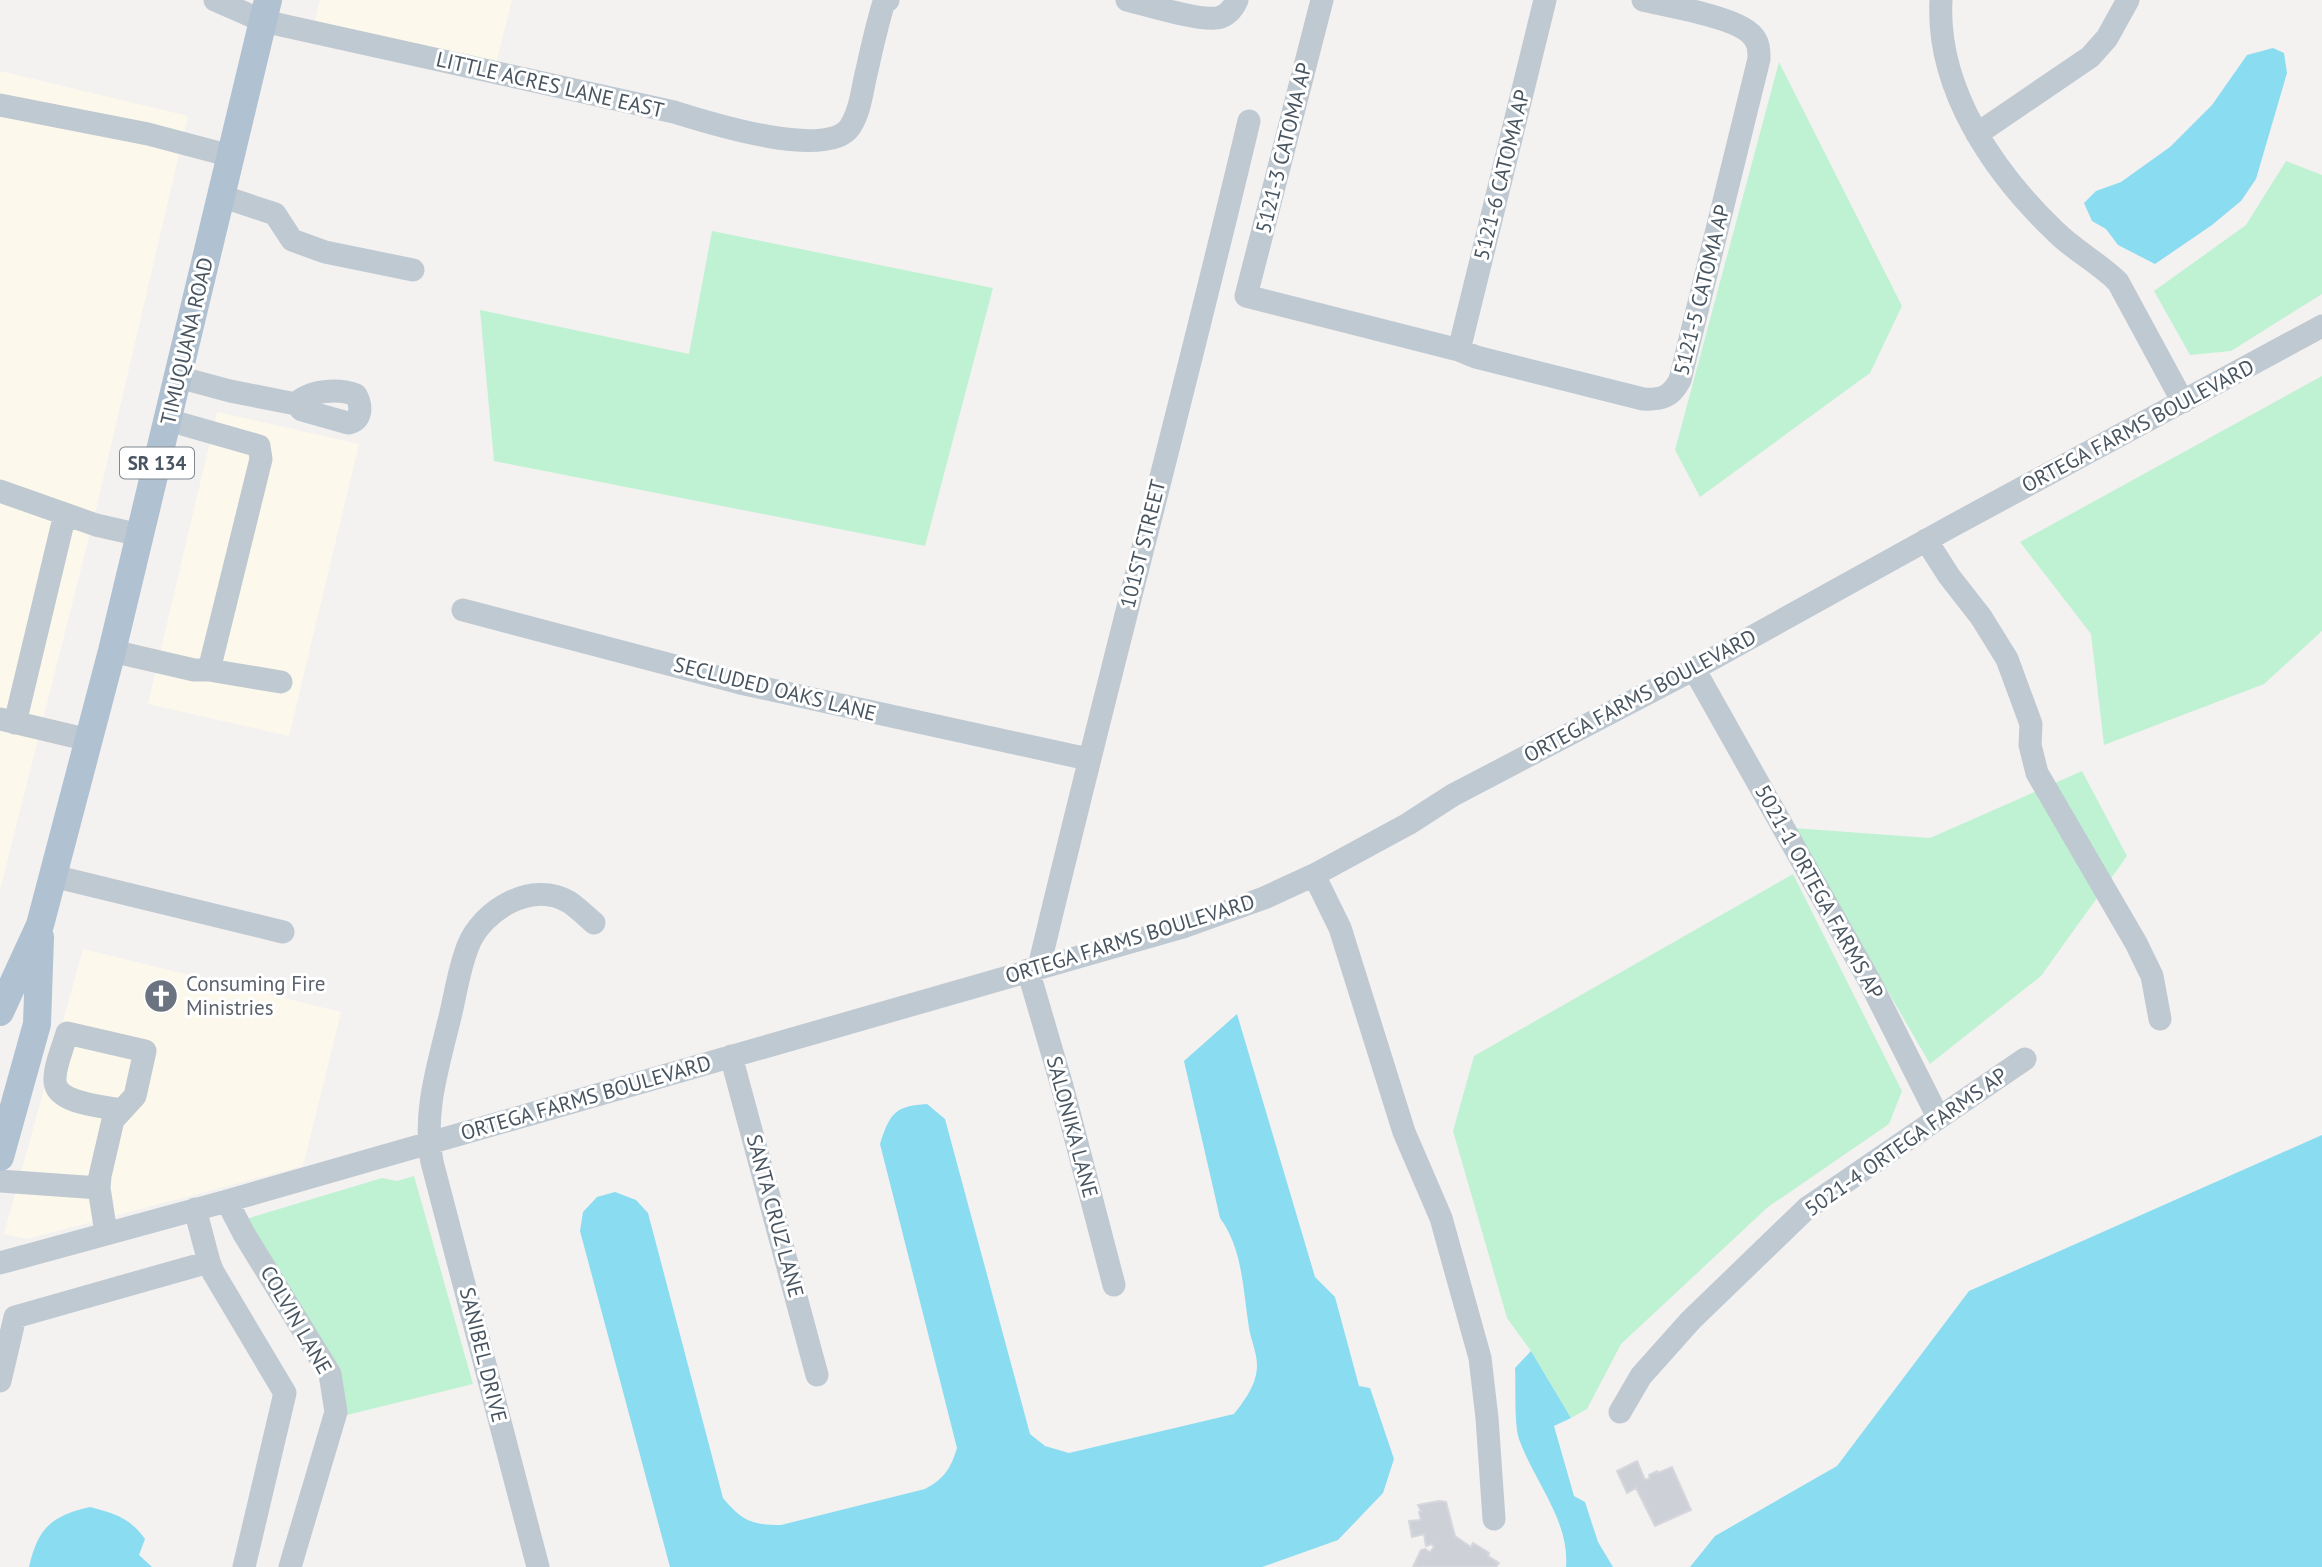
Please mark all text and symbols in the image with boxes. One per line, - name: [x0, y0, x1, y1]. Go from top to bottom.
- street label: LITTLE ACRES LANE EAST: [434, 45, 667, 124]
- street label: 5121-3 CATOMA AP: [1249, 60, 1318, 236]
- street label: 5121-6 CATOMA AP: [1467, 87, 1536, 263]
- street label: 5121-5 CATOMA AP: [1667, 202, 1736, 378]
- street label: TIMUQUANA ROAD: [154, 255, 219, 427]
- street label: ORTEGA FARMS BOULEVARD: [2017, 353, 2259, 498]
- road number: SR 134: [120, 447, 194, 478]
- street label: 101ST STREET: [1114, 477, 1172, 611]
- street label: ORTEGA FARMS BOULEVARD: [1519, 623, 1761, 768]
- street label: SECLUDED OAKS LANE: [671, 650, 879, 727]
- street label: 5021-1 ORTEGA FARMS AP: [1749, 780, 1890, 1004]
- street label: ORTEGA FARMS BOULEVARD: [1002, 888, 1258, 989]
- place label: Consuming Fire Ministries: [186, 970, 326, 1021]
- church icon: Consuming Fire Ministries: [142, 977, 180, 1015]
- street label: ORTEGA FARMS BOULEVARD: [458, 1049, 714, 1146]
- street label: SALONIKA LANE: [1041, 1053, 1104, 1201]
- street label: 5021-4 ORTEGA FARMS AP: [1799, 1061, 2012, 1222]
- street label: SANTA CRUZ LANE: [741, 1131, 810, 1300]
- street label: COLVIN LANE: [255, 1261, 338, 1379]
- street label: SANIBEL DRIVE: [454, 1285, 513, 1425]

